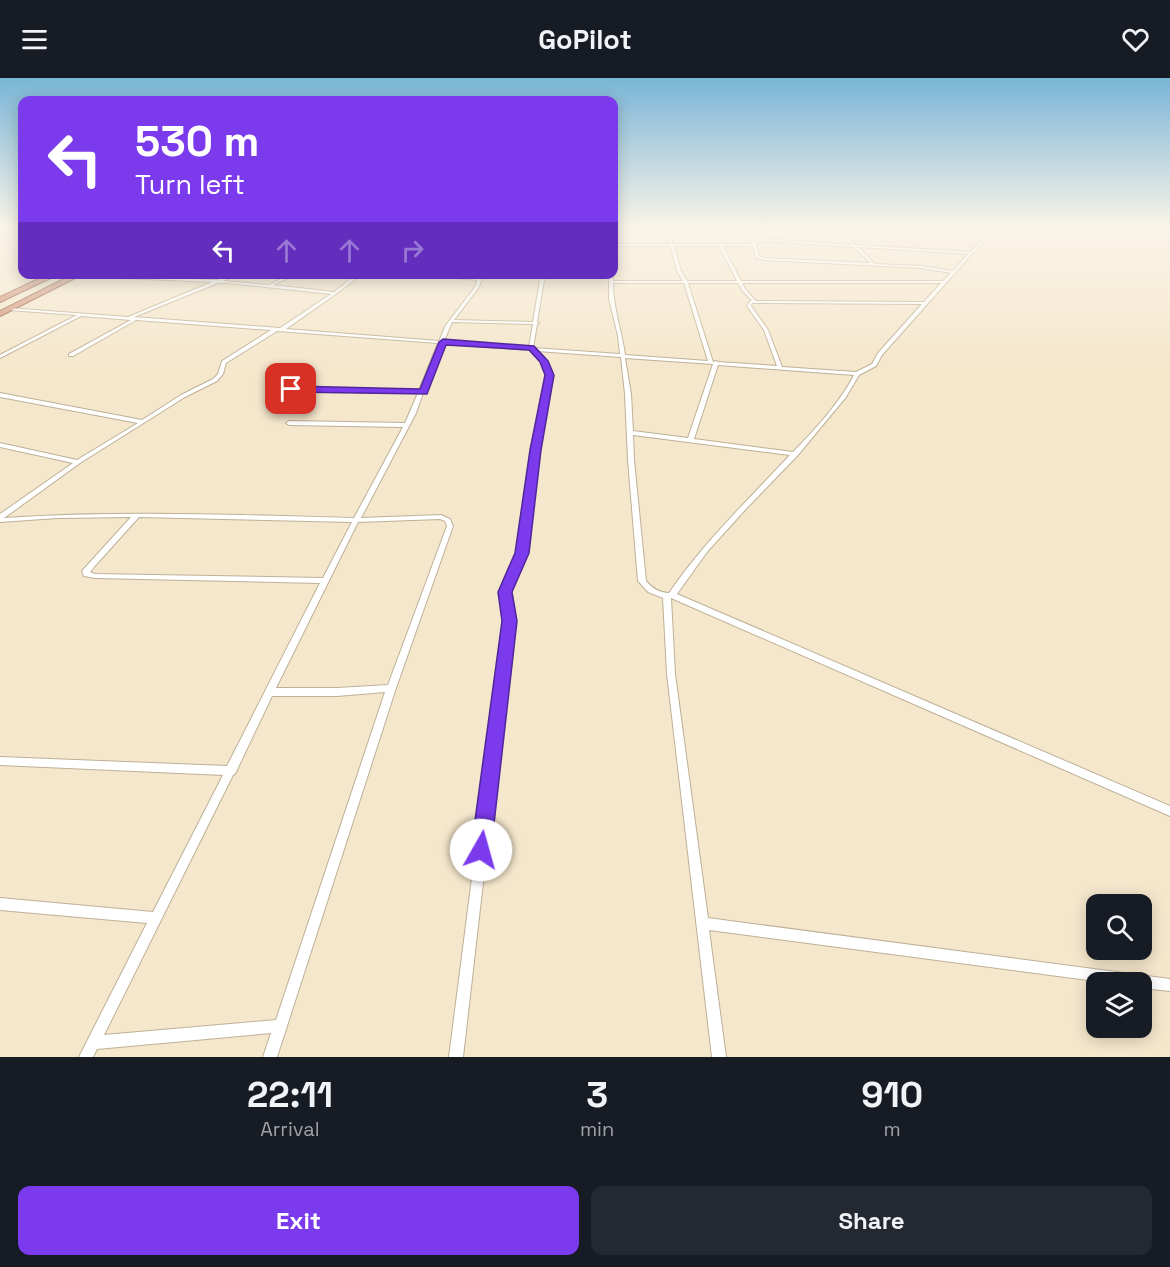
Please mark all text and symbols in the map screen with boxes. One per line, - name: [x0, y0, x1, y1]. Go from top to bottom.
- text: GoPilot: [538, 22, 632, 57]
- icon: menu: [18, 23, 51, 56]
- icon: heart: [1119, 23, 1152, 56]
- text: 530 m: [135, 115, 260, 168]
- icon: left: [36, 120, 114, 198]
- text: Turn left: [135, 167, 245, 202]
- icon: left: [207, 234, 240, 267]
- icon: ahead: [270, 234, 303, 267]
- icon: ahead: [333, 234, 366, 267]
- icon: right: [396, 234, 429, 267]
- pin: [265, 363, 316, 414]
- icon: arrive: [274, 372, 307, 405]
- position arrow: [449, 818, 513, 882]
- map controls: [1086, 894, 1152, 1038]
- button: search: [1086, 894, 1152, 960]
- button: layers: [1086, 972, 1152, 1038]
- text: 22:11: [247, 1072, 333, 1118]
- text: 3: [586, 1072, 608, 1118]
- text: 910: [861, 1072, 923, 1118]
- text: Arrival: [260, 1116, 320, 1142]
- text: min: [580, 1116, 614, 1142]
- text: m: [884, 1116, 901, 1142]
- button: Exit: [18, 1186, 579, 1255]
- button: Share: [591, 1186, 1152, 1255]

